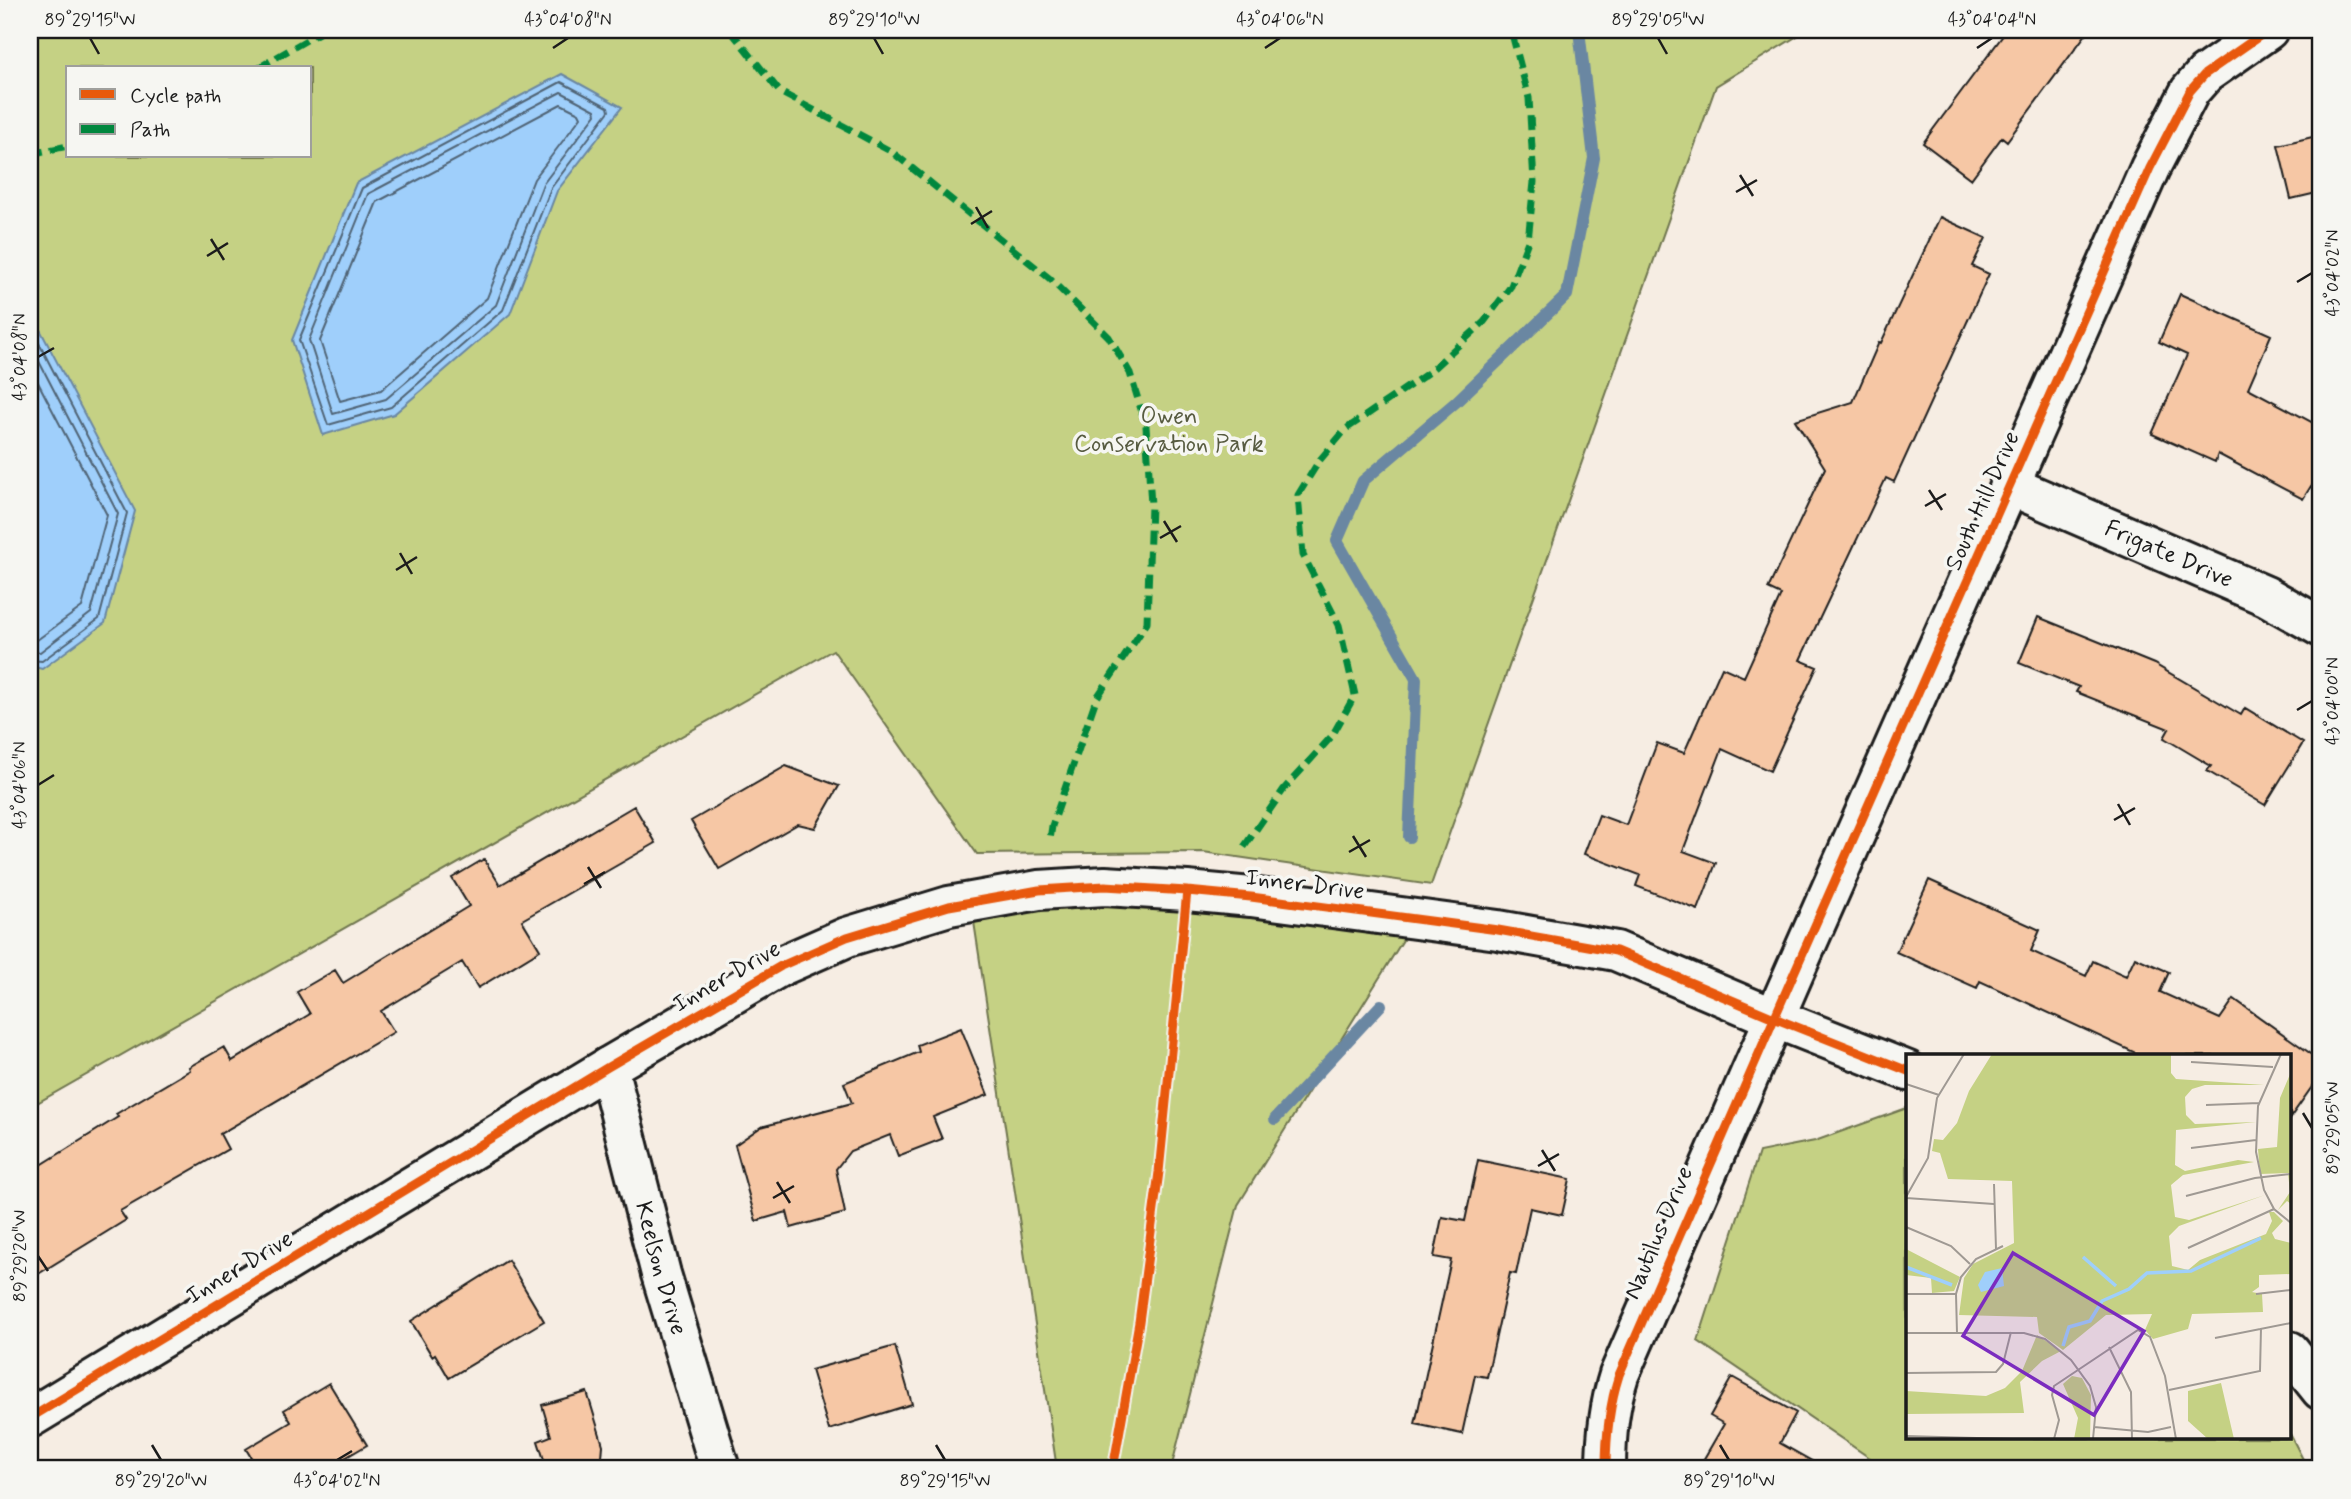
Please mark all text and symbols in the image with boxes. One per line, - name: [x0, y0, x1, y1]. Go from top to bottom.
- text: 89°29'15"W: [45, 8, 135, 32]
- text: 43°04'08"N: [524, 8, 612, 32]
- text: 89°29'10"W: [828, 8, 920, 32]
- text: 43°04'06"N: [1236, 8, 1324, 32]
- text: 89°29'05"W: [1612, 8, 1704, 32]
- text: 43°04'04"N: [1948, 8, 2036, 32]
- legend: [66, 66, 312, 158]
- text: Cycle path: [130, 82, 221, 110]
- text: Path: [130, 116, 170, 144]
- text: 43°04'02"N: [2321, 229, 2345, 317]
- text: 43°04'08"N: [8, 313, 32, 401]
- park label: Owen Conservation Park: [1074, 401, 1264, 460]
- street label: South Hill Drive: [1938, 426, 2028, 576]
- street label: Frigate Drive: [2100, 513, 2238, 595]
- text: 43°04'00"N: [2321, 657, 2345, 745]
- text: 43°04'06"N: [8, 741, 32, 829]
- street label: Inner Drive: [1244, 862, 1366, 908]
- street label: Inner Drive: [667, 934, 787, 1020]
- inset map: [1906, 1054, 2292, 1440]
- text: 89°29'05"W: [2321, 1082, 2345, 1174]
- street label: Nautilus Drive: [1617, 1162, 1701, 1304]
- street label: Keelson Drive: [628, 1198, 694, 1339]
- text: 89°29'20"W: [8, 1210, 32, 1302]
- street label: Inner Drive: [181, 1224, 299, 1312]
- text: 89°29'20"W: [115, 1469, 207, 1493]
- text: 43°04'02"N: [293, 1469, 381, 1493]
- text: 89°29'15"W: [900, 1469, 990, 1493]
- text: 89°29'10"W: [1683, 1469, 1775, 1493]

